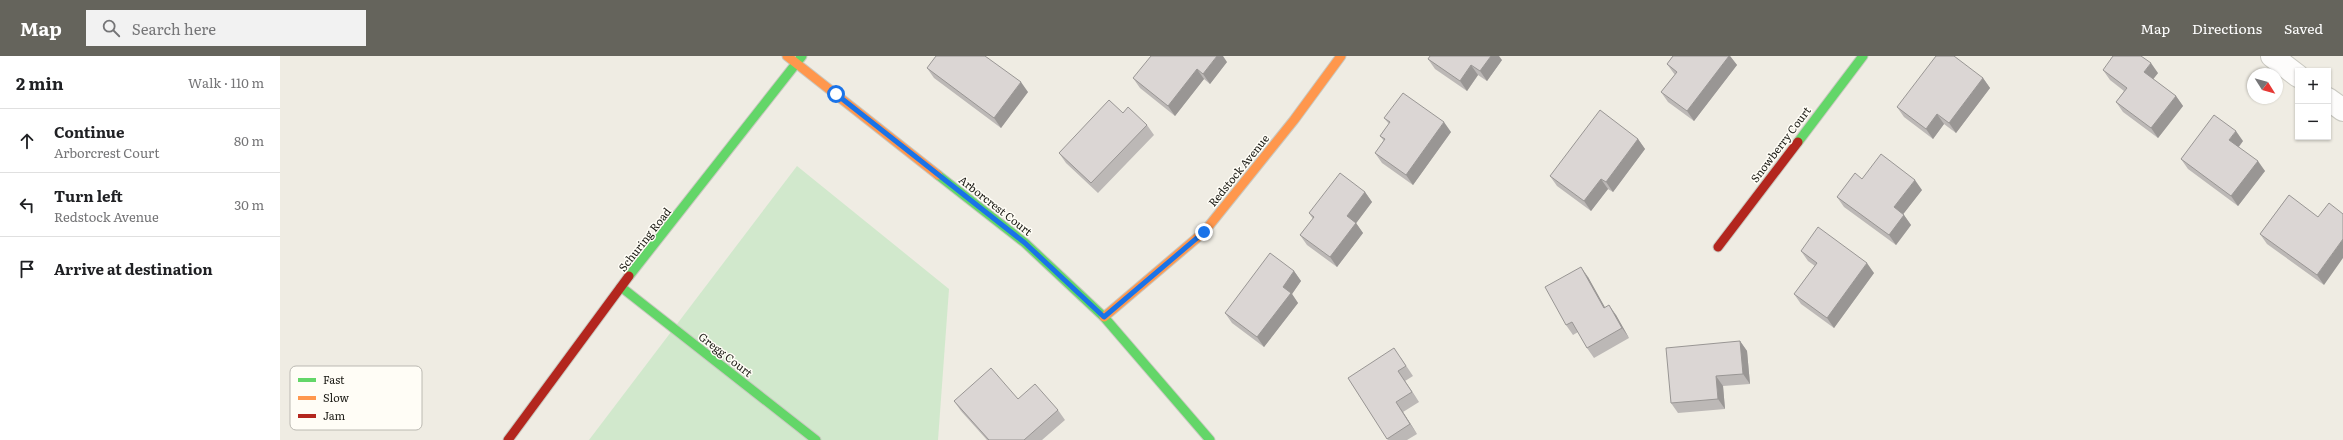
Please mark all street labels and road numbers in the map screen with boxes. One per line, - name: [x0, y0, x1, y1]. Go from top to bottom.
- street label: Snowberry Court: [1746, 102, 1814, 185]
- street label: Redstock Avenue: [1204, 130, 1272, 210]
- street label: Arborcrest Court: [956, 171, 1037, 239]
- street label: Schuring Road: [614, 203, 674, 274]
- street label: Gregg Court: [696, 328, 757, 380]

